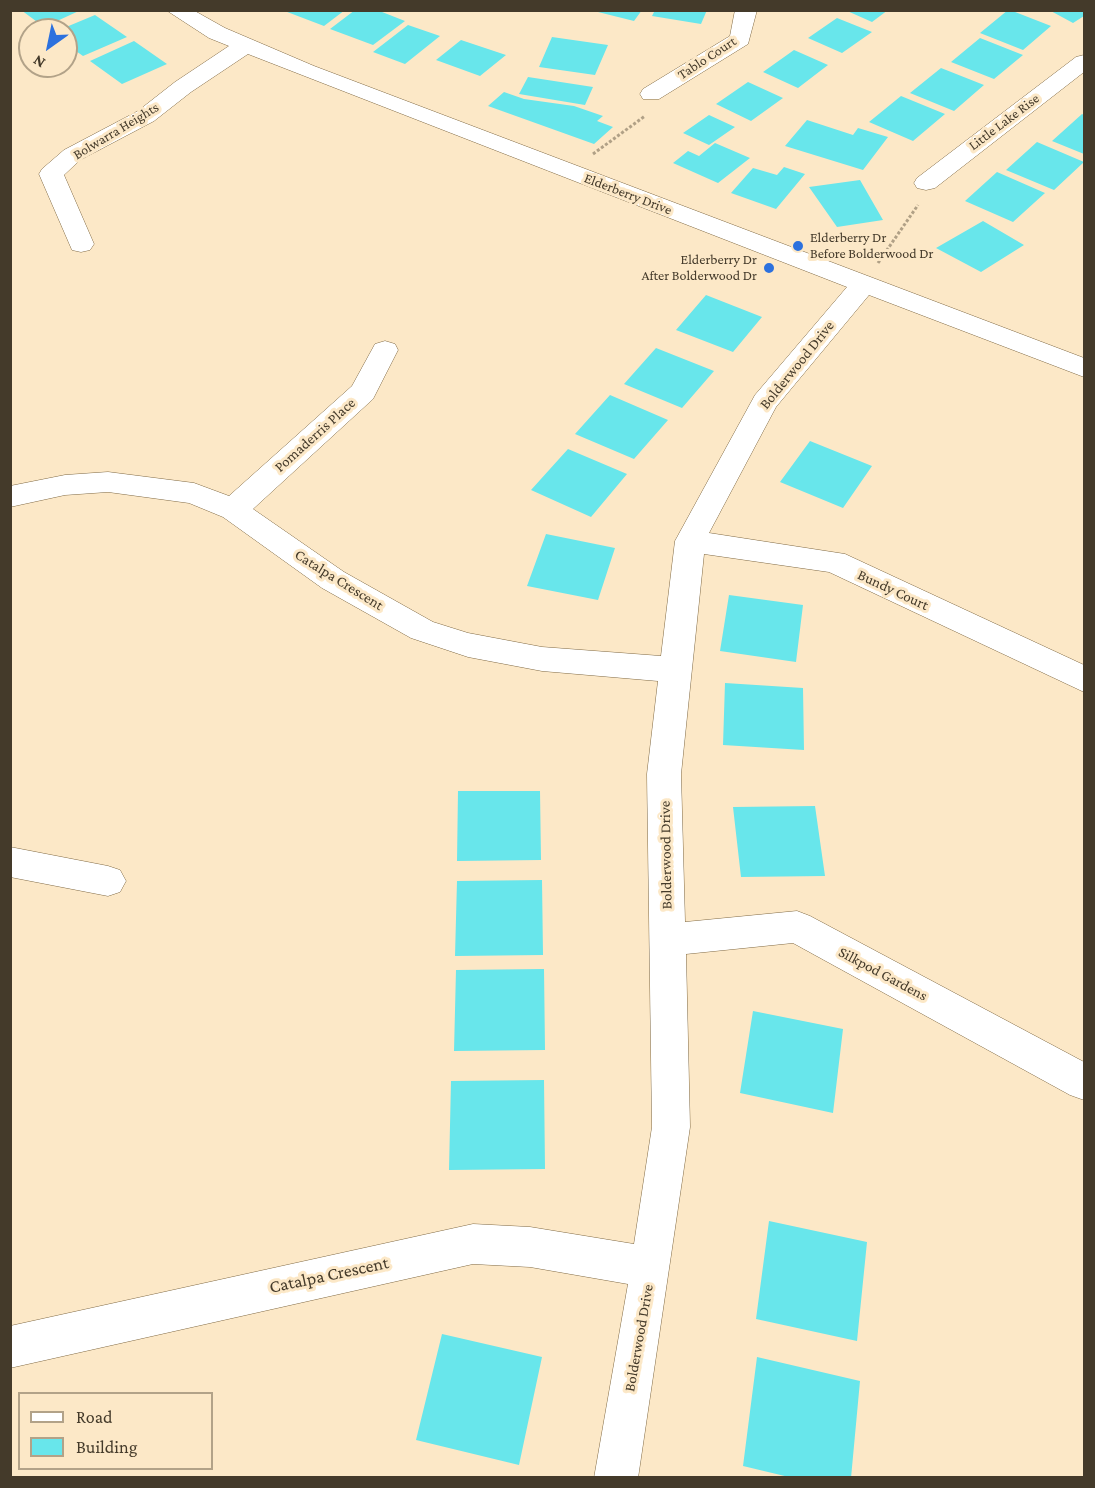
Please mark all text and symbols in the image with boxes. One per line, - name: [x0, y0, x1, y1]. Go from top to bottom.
- north arrow: [18, 18, 78, 78]
- street label: Tablo Court: [675, 33, 739, 83]
- text: N: [30, 52, 48, 72]
- street label: Little Lake Rise: [965, 90, 1043, 154]
- street label: Bolwarra Heights: [70, 99, 162, 163]
- street label: Elderberry Drive: [582, 170, 674, 218]
- place label: Elderberry Dr Before Bolderwood Dr: [810, 230, 933, 262]
- marker: Elderberry Dr Before Bolderwood Dr: [791, 239, 805, 253]
- place label: Elderberry Dr After Bolderwood Dr: [641, 252, 757, 284]
- marker: Elderberry Dr After Bolderwood Dr: [762, 261, 776, 275]
- street label: Bolderwood Drive: [756, 317, 838, 413]
- street label: Pomaderris Place: [271, 394, 359, 476]
- street label: Catalpa Crescent: [291, 546, 387, 614]
- street label: Bundy Court: [855, 566, 931, 614]
- street label: Bolderwood Drive: [656, 801, 676, 909]
- street label: Silkpod Gardens: [836, 943, 930, 1005]
- street label: Catalpa Crescent: [267, 1252, 391, 1298]
- street label: Bolderwood Drive: [621, 1283, 657, 1393]
- legend: [18, 1392, 213, 1470]
- text: Road: [76, 1407, 113, 1427]
- text: Building: [76, 1437, 137, 1457]

